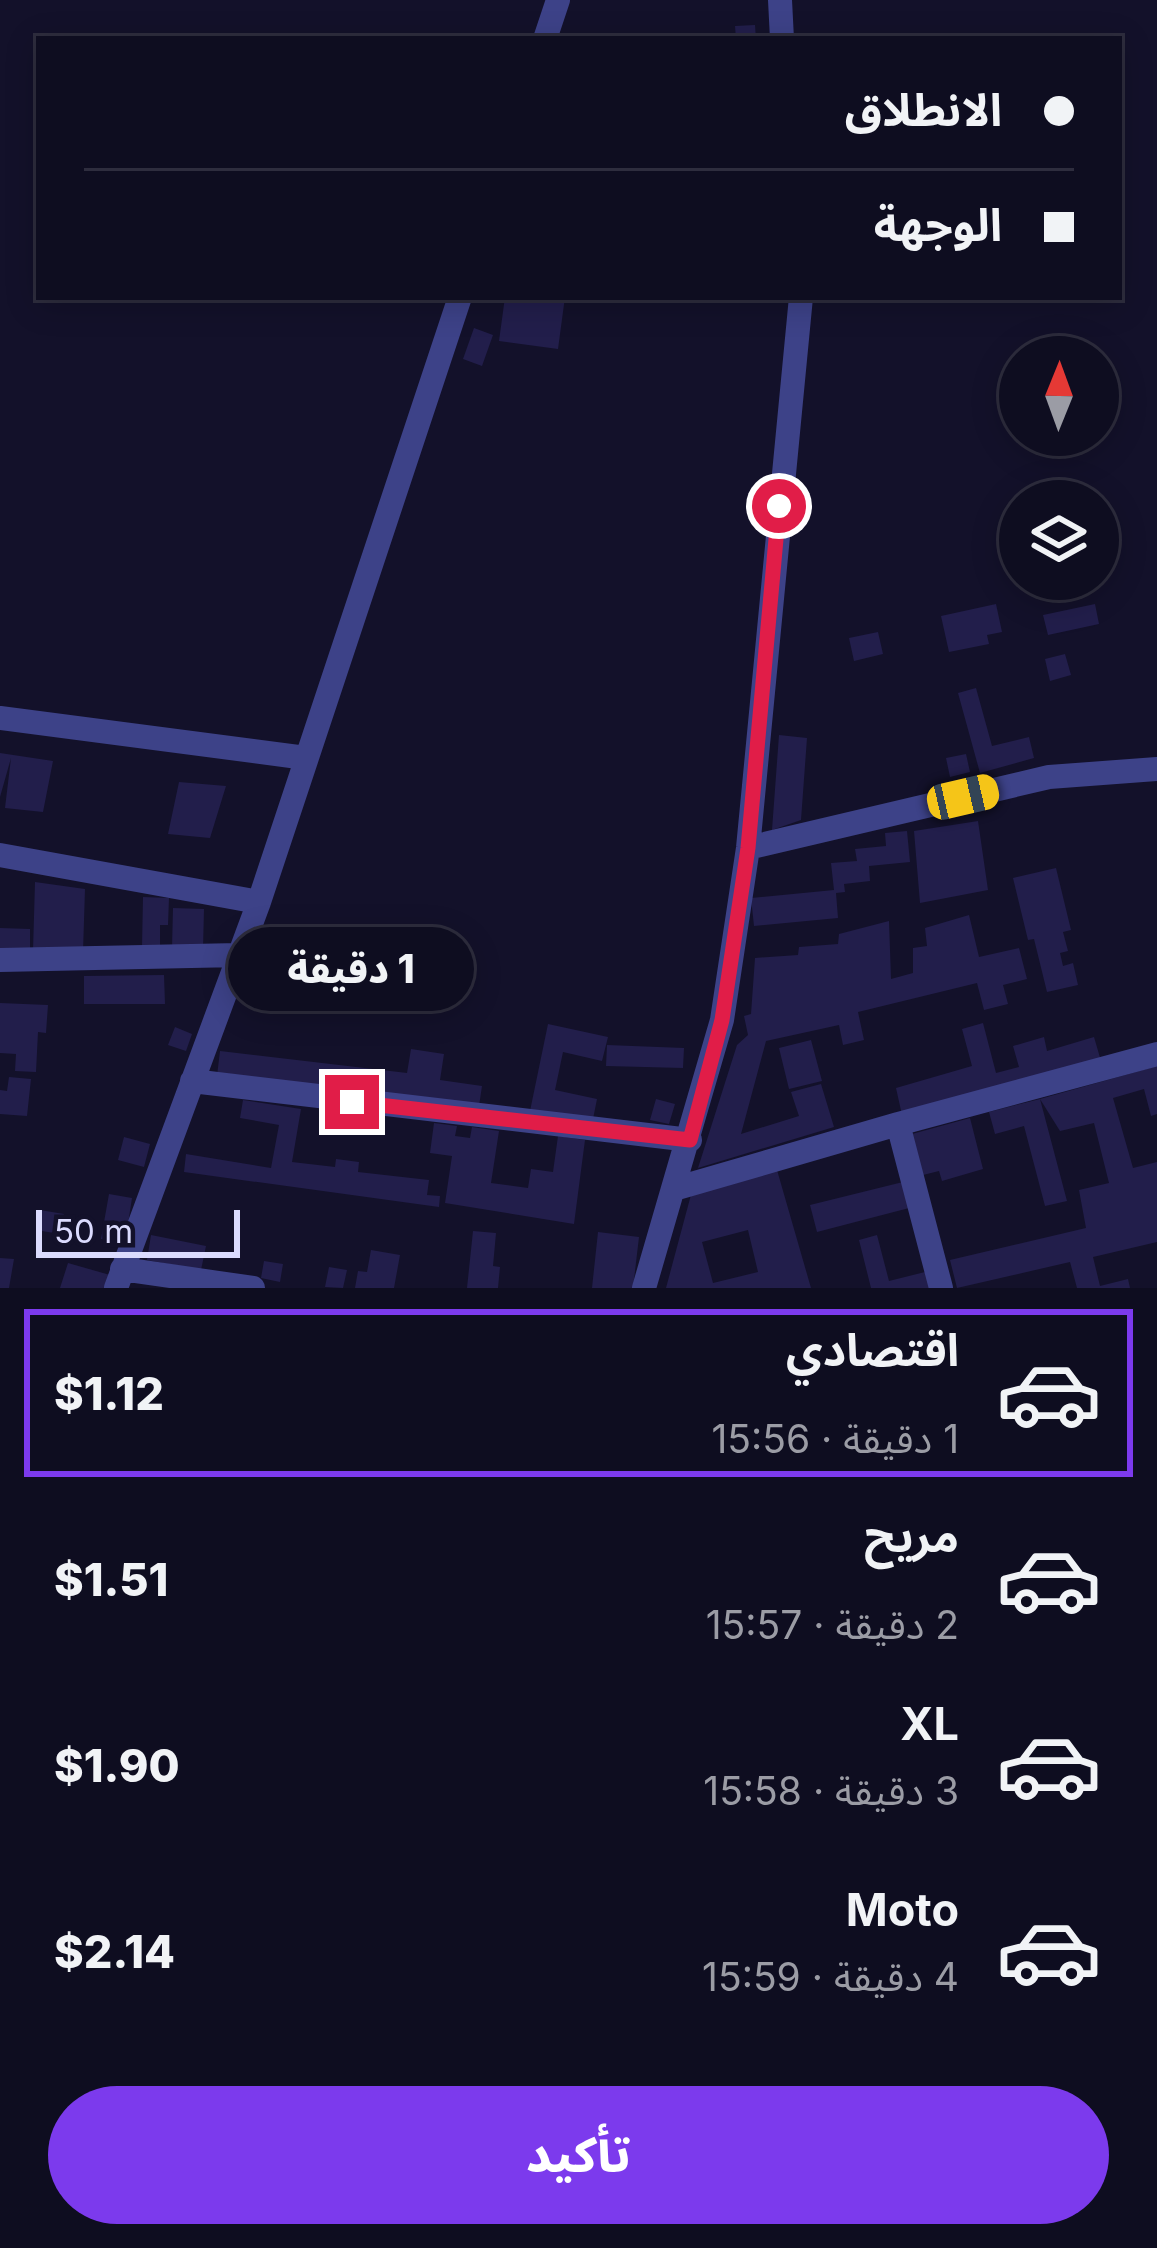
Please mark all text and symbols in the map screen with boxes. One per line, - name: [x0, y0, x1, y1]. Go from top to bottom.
- text: الانطلاق: [845, 82, 1002, 137]
- text: الوجهة: [874, 197, 1002, 252]
- north arrow: [999, 336, 1119, 456]
- map controls: [999, 336, 1119, 600]
- route start: [752, 479, 806, 533]
- button: layers: [999, 480, 1119, 600]
- car: [924, 771, 1002, 823]
- callout: 1 دقيقة: [229, 928, 475, 1012]
- text: 1 دقيقة: [287, 945, 415, 992]
- route end: [325, 1075, 379, 1129]
- scale bar: [36, 1204, 240, 1257]
- text: 50 m: [54, 1211, 133, 1251]
- text: اقتصادي: [786, 1322, 959, 1377]
- icon: car: [995, 1339, 1103, 1447]
- text: $1.12: [54, 1366, 164, 1421]
- text: 1 دقيقة · 15:56: [711, 1415, 959, 1462]
- text: مريح: [864, 1508, 959, 1563]
- icon: car: [995, 1525, 1103, 1633]
- text: $1.51: [54, 1552, 168, 1607]
- text: 2 دقيقة · 15:57: [706, 1601, 959, 1648]
- text: XL: [900, 1696, 959, 1751]
- icon: car: [995, 1711, 1103, 1819]
- text: $1.90: [54, 1738, 180, 1793]
- text: 3 دقيقة · 15:58: [703, 1767, 959, 1814]
- text: Moto: [846, 1882, 959, 1937]
- icon: car: [995, 1897, 1103, 2005]
- text: $2.14: [54, 1924, 175, 1979]
- text: 4 دقيقة · 15:59: [702, 1953, 959, 2000]
- button: تأكيد: [48, 2086, 1109, 2224]

